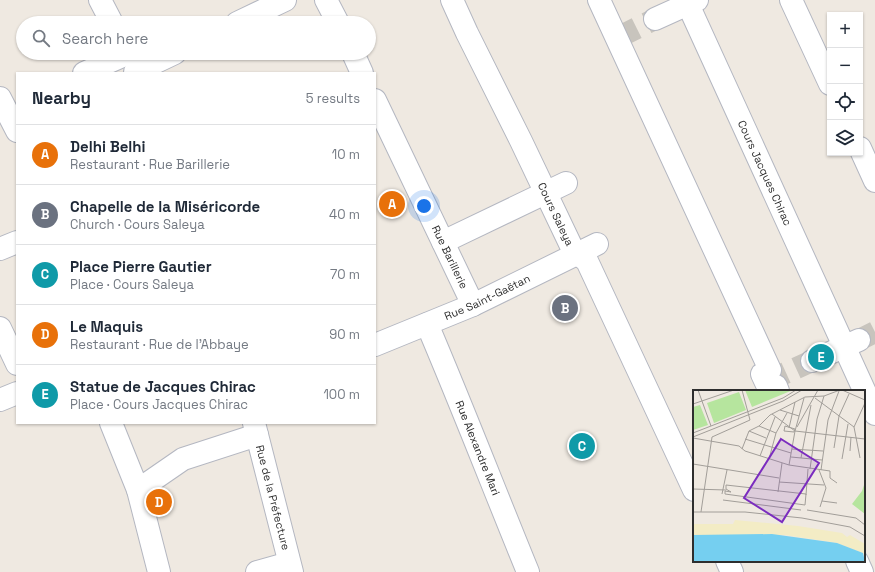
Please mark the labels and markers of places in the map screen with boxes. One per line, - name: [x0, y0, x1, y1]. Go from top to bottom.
- pin: A: [379, 189, 405, 219]
- pin: B: [552, 293, 578, 323]
- pin: E: [808, 342, 834, 372]
- pin: C: [569, 431, 595, 461]
- pin: D: [146, 487, 172, 517]

